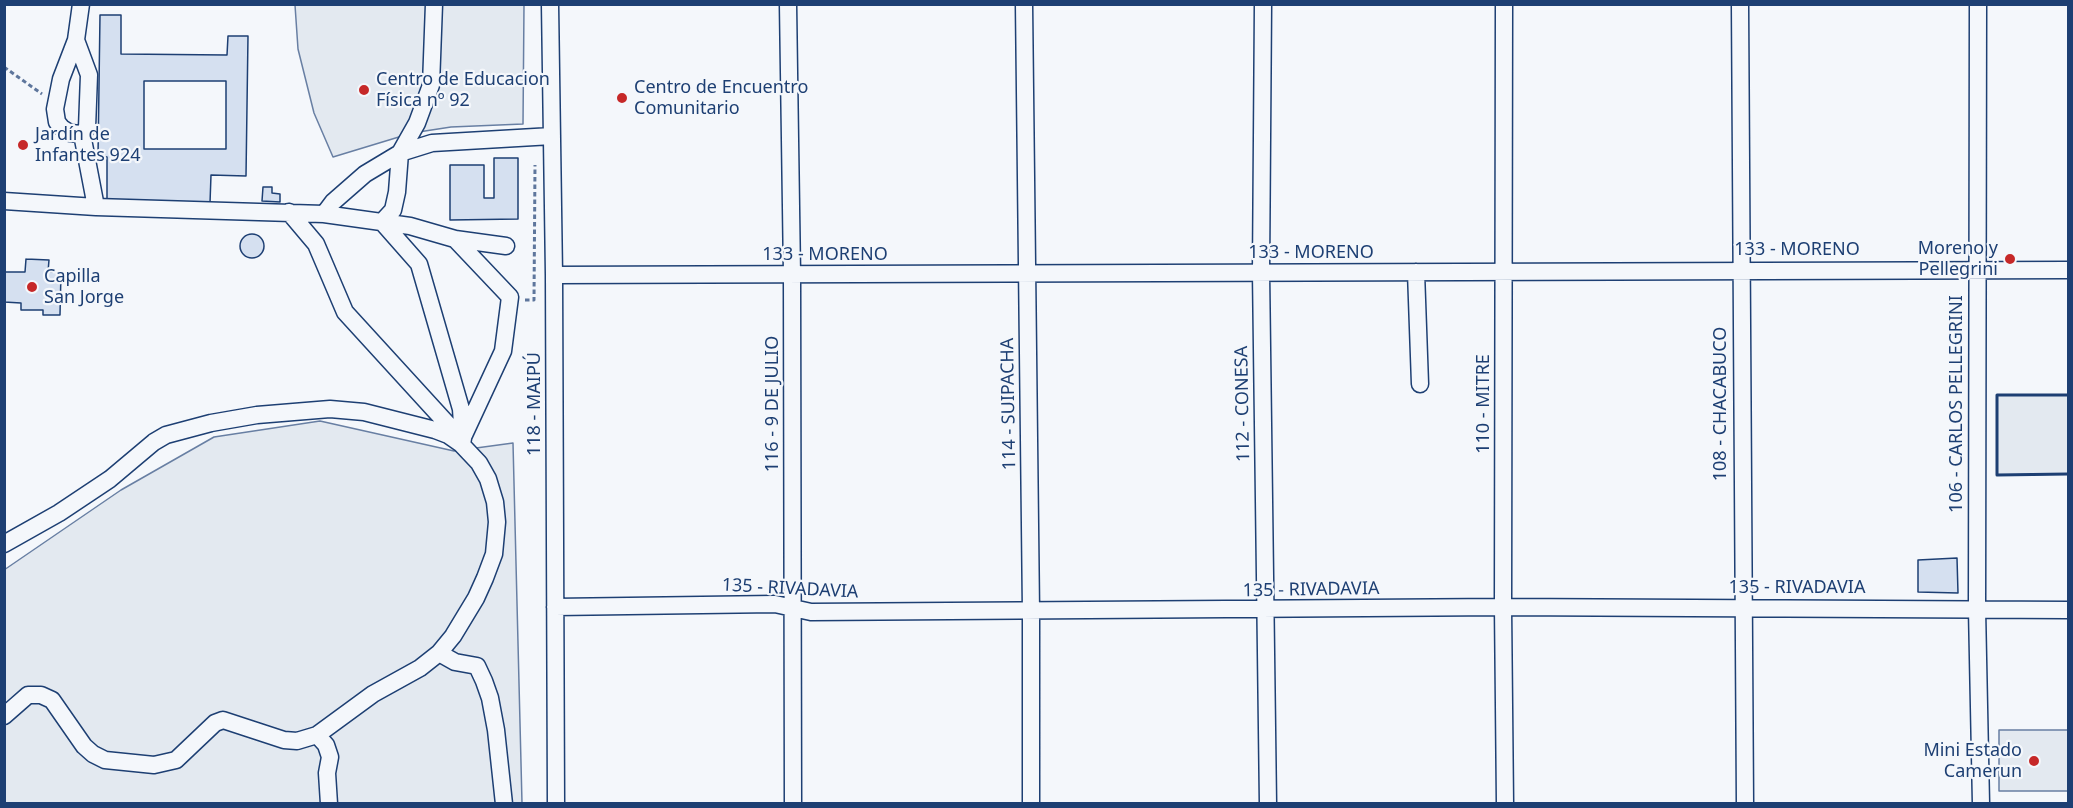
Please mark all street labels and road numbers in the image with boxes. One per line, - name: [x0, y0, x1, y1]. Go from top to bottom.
- street label: 133 - MORENO: [1734, 239, 1860, 261]
- street label: 133 - MORENO: [1248, 242, 1374, 264]
- street label: 133 - MORENO: [762, 244, 888, 266]
- street label: 106 - CARLOS PELLEGRINI: [1946, 295, 1968, 513]
- street label: 108 - CHACABUCO: [1710, 327, 1732, 481]
- street label: 116 - 9 DE JULIO: [762, 336, 784, 472]
- street label: 114 - SUIPACHA: [997, 338, 1021, 470]
- street label: 112 - CONESA: [1231, 346, 1255, 462]
- street label: 118 - MAIPÚ: [524, 352, 546, 456]
- street label: 110 - MITRE: [1473, 354, 1495, 454]
- street label: 135 - RIVADAVIA: [721, 575, 859, 603]
- street label: 135 - RIVADAVIA: [1729, 577, 1865, 599]
- street label: 135 - RIVADAVIA: [1242, 578, 1380, 602]

